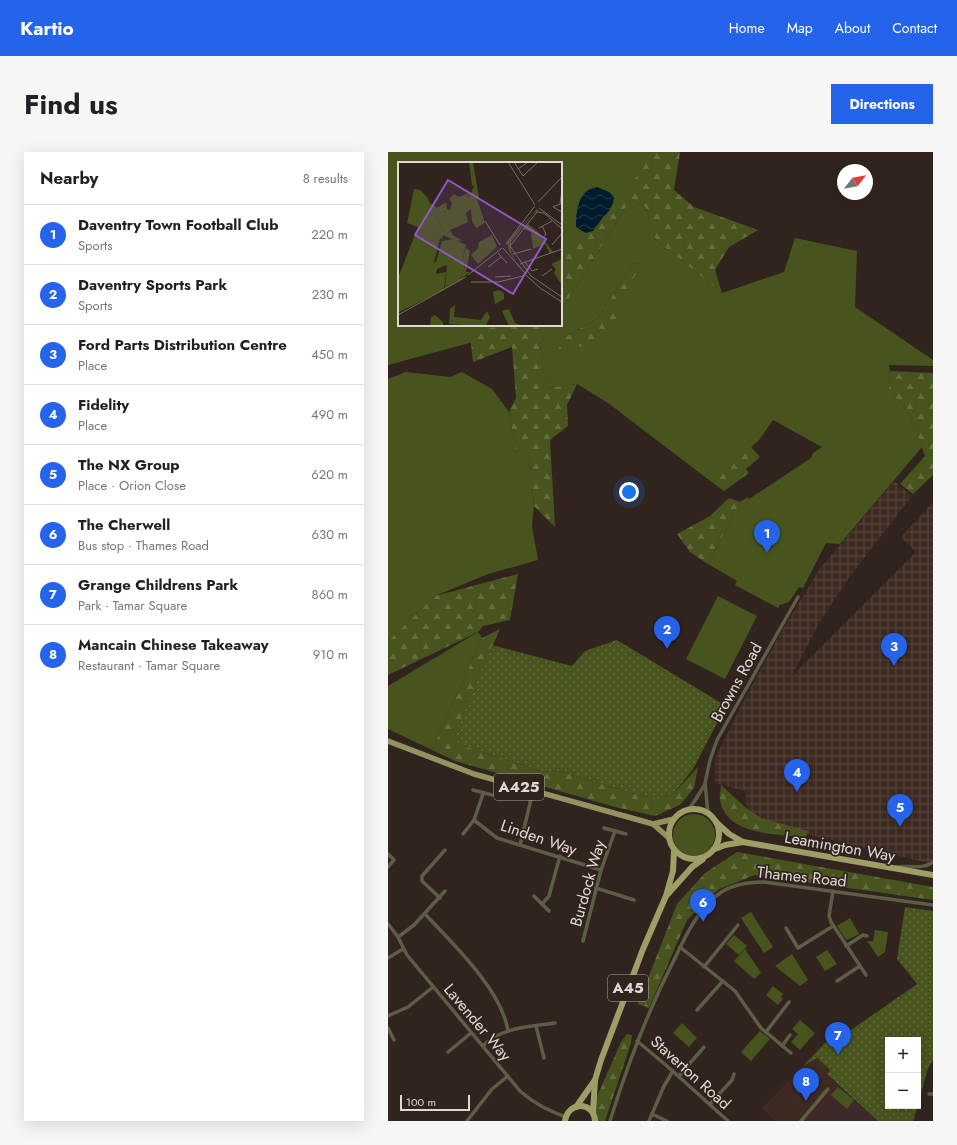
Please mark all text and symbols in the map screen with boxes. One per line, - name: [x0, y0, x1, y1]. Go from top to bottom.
- text: Kartio: [20, 15, 74, 42]
- text: Home: [729, 18, 765, 38]
- text: Map: [787, 18, 813, 38]
- text: About: [835, 18, 870, 38]
- text: Contact: [892, 18, 937, 38]
- text: Find us: [24, 84, 118, 125]
- button: Directions: [831, 84, 933, 124]
- inset map: [398, 162, 562, 326]
- north arrow: [837, 164, 873, 200]
- text: Nearby: [40, 166, 98, 190]
- text: 8 results: [303, 169, 348, 188]
- text: Daventry Town Football Club: [78, 214, 278, 236]
- text: 1: [50, 225, 56, 244]
- text: 220 m: [311, 225, 348, 244]
- text: Sports: [78, 236, 112, 255]
- text: Daventry Sports Park: [78, 274, 227, 296]
- text: 2: [49, 285, 57, 304]
- text: 230 m: [312, 285, 348, 304]
- text: Sports: [78, 296, 112, 315]
- text: Ford Parts Distribution Centre: [78, 334, 287, 356]
- text: 3: [49, 345, 57, 364]
- text: 450 m: [311, 345, 348, 364]
- text: Place: [78, 356, 107, 375]
- text: Fidelity: [78, 394, 129, 416]
- text: 4: [48, 405, 58, 424]
- text: 490 m: [311, 405, 348, 424]
- text: Place: [78, 416, 107, 435]
- text: The NX Group: [78, 454, 180, 476]
- text: 5: [49, 465, 57, 484]
- text: 620 m: [311, 465, 348, 484]
- text: Place · Orion Close: [78, 476, 186, 495]
- your location: [619, 482, 639, 502]
- text: The Cherwell: [78, 514, 170, 536]
- pin: 1: [754, 520, 780, 553]
- text: 6: [49, 525, 57, 544]
- text: 630 m: [312, 525, 348, 544]
- text: Bus stop · Thames Road: [78, 536, 209, 555]
- text: Grange Childrens Park: [78, 574, 238, 596]
- text: 7: [49, 585, 57, 604]
- text: 860 m: [312, 585, 348, 604]
- text: Park · Tamar Square: [78, 596, 187, 615]
- pin: 2: [654, 616, 680, 649]
- pin: 3: [881, 633, 907, 666]
- text: Mancain Chinese Takeaway: [78, 634, 268, 656]
- street label: Browns Road: [705, 638, 768, 726]
- text: 8: [49, 645, 57, 664]
- text: 910 m: [313, 645, 348, 664]
- text: Restaurant · Tamar Square: [78, 656, 220, 675]
- pin: 4: [784, 759, 810, 792]
- road number: A425: [494, 774, 544, 800]
- pin: 5: [887, 794, 913, 827]
- street label: Linden Way: [498, 814, 581, 862]
- street label: Leamington Way: [783, 825, 898, 868]
- street label: Burdock Way: [564, 836, 611, 929]
- street label: Thames Road: [756, 860, 848, 893]
- pin: 6: [690, 889, 716, 922]
- road number: A45: [608, 975, 648, 1001]
- street label: Lavender Way: [438, 979, 518, 1067]
- pin: 7: [825, 1022, 851, 1055]
- street label: Staverton Road: [645, 1030, 736, 1115]
- map controls: [885, 1037, 921, 1109]
- button: +: [885, 1037, 921, 1073]
- pin: 8: [793, 1068, 819, 1101]
- button: −: [885, 1073, 921, 1109]
- scale bar: [400, 1093, 470, 1112]
- text: 100 m: [406, 1094, 436, 1110]

